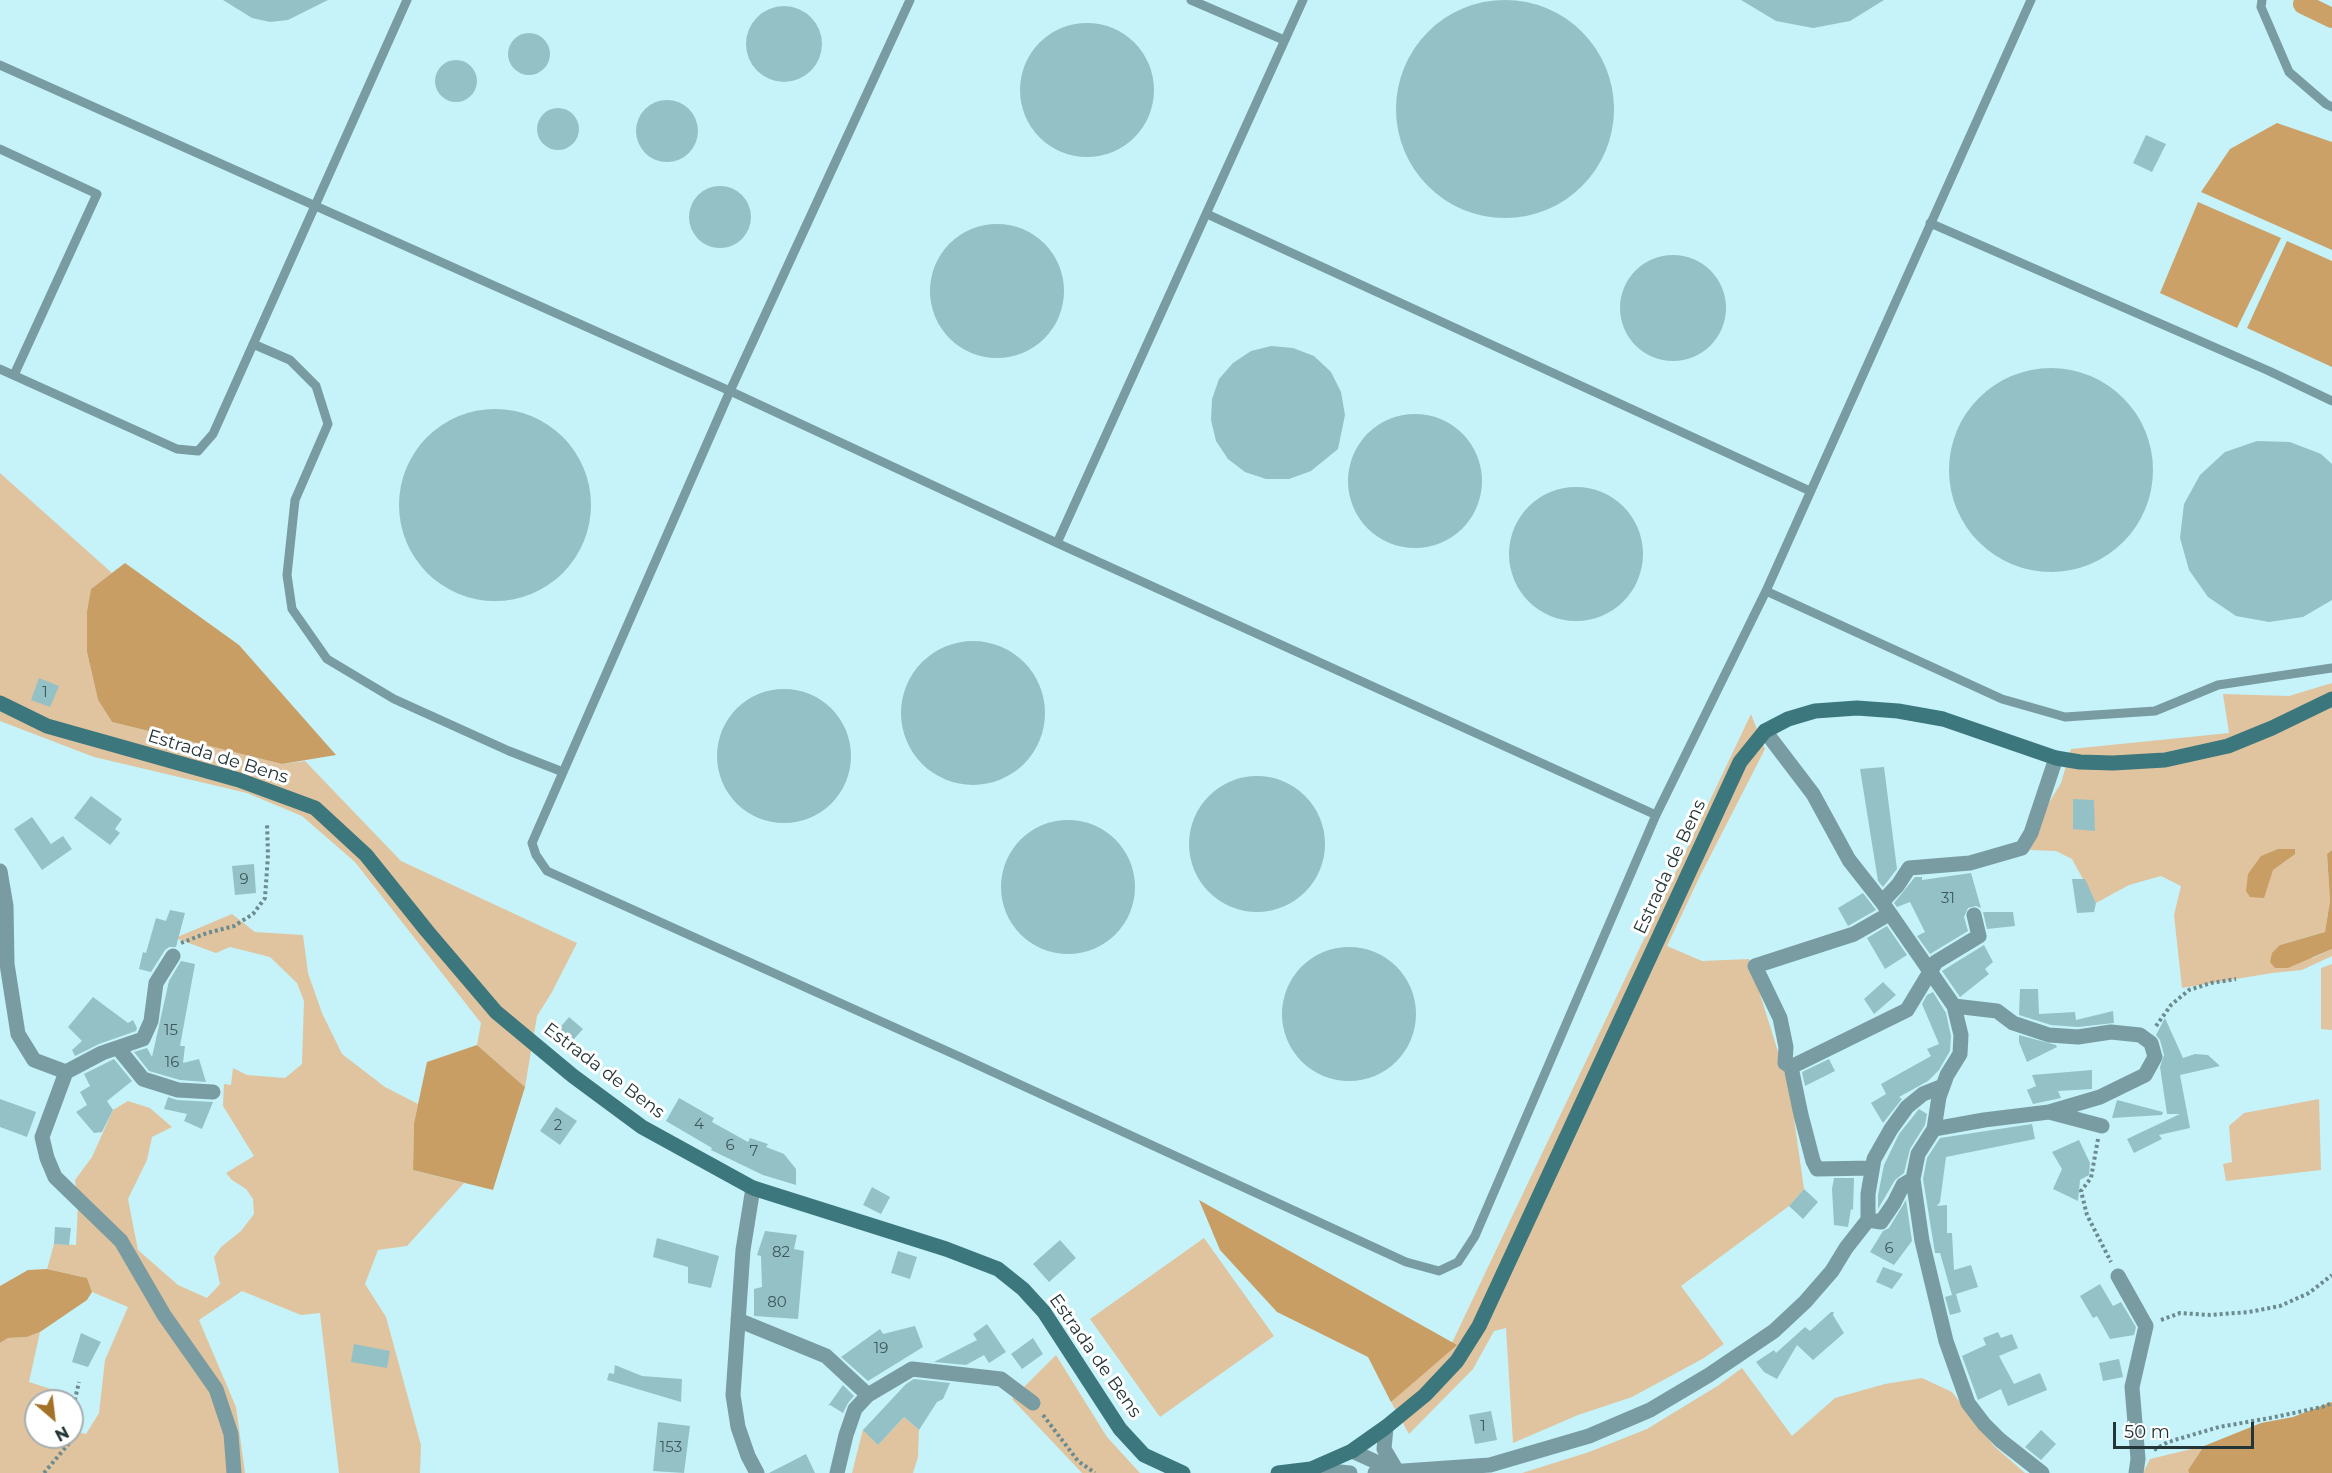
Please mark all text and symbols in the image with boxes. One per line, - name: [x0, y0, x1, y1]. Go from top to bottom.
- house number: 1: [42, 684, 48, 702]
- street label: Estrada de Bens: [145, 725, 291, 789]
- street label: Estrada de Bens: [1629, 796, 1711, 938]
- house number: 9: [239, 871, 249, 889]
- house number: 31: [1941, 890, 1955, 908]
- street label: Estrada de Bens: [539, 1018, 669, 1124]
- house number: 15: [164, 1022, 178, 1040]
- house number: 16: [165, 1054, 179, 1072]
- house number: 4: [694, 1116, 704, 1134]
- house number: 2: [554, 1117, 562, 1135]
- house number: 6: [725, 1137, 735, 1155]
- house number: 7: [750, 1143, 758, 1161]
- house number: 6: [1884, 1240, 1894, 1258]
- house number: 82: [772, 1244, 790, 1262]
- street label: Estrada de Bens: [1044, 1290, 1146, 1422]
- house number: 80: [767, 1294, 787, 1312]
- house number: 19: [874, 1340, 888, 1358]
- north arrow: [24, 1389, 84, 1449]
- scale bar: [2116, 1410, 2257, 1448]
- house number: 1: [1480, 1418, 1486, 1436]
- text: 50 m: [2124, 1421, 2170, 1443]
- text: N: [52, 1422, 72, 1445]
- house number: 153: [660, 1439, 682, 1457]

